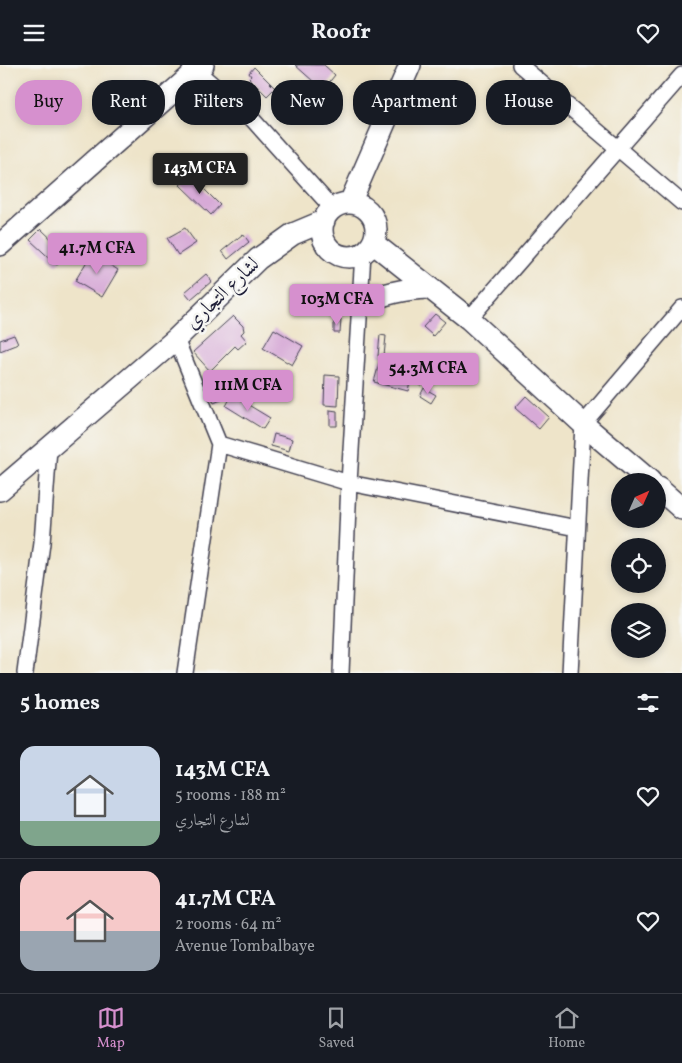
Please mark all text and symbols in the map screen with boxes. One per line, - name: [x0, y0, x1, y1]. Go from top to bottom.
- text: Roofr: [311, 17, 371, 48]
- icon: menu: [20, 19, 48, 47]
- icon: heart: [634, 19, 662, 47]
- chip: Buy: [15, 80, 82, 125]
- chip: Rent: [92, 80, 165, 125]
- chip: Filters: [175, 80, 261, 125]
- chip: New: [271, 80, 343, 125]
- chip: Apartment: [353, 80, 476, 125]
- chip: House: [486, 80, 571, 125]
- pin: 143M CFA: [148, 153, 252, 195]
- text: 143M CFA: [164, 158, 236, 180]
- pin: 41.7M CFA: [40, 233, 154, 275]
- text: 41.7M CFA: [59, 238, 135, 260]
- street label: لشارع التجاري: [180, 251, 268, 338]
- pin: 103M CFA: [285, 283, 389, 326]
- text: 103M CFA: [300, 289, 374, 311]
- pin: 54.3M CFA: [371, 353, 485, 395]
- text: 54.3M CFA: [389, 358, 467, 380]
- pin: 111M CFA: [196, 369, 300, 412]
- text: 111M CFA: [214, 375, 282, 397]
- north arrow: [611, 473, 666, 527]
- map controls: [611, 473, 666, 658]
- button: locate: [611, 538, 666, 593]
- button: layers: [611, 603, 666, 658]
- text: 5 homes: [20, 689, 100, 718]
- icon: filters: [634, 689, 662, 717]
- text: 143M CFA: [175, 756, 270, 785]
- icon: home: [60, 766, 120, 826]
- icon: heart: [634, 782, 662, 810]
- text: 5 rooms · 188 m²: [175, 785, 286, 807]
- text: لشارع التجاري: [175, 810, 250, 832]
- text: 41.7M CFA: [175, 885, 276, 914]
- icon: home: [60, 891, 120, 951]
- icon: heart: [634, 907, 662, 935]
- text: 2 rooms · 64 m²: [175, 914, 282, 936]
- text: Avenue Tombalbaye: [175, 936, 315, 958]
- tab: Map: [97, 1004, 125, 1053]
- tab: Saved: [318, 1004, 355, 1053]
- tab: Home: [548, 1004, 585, 1053]

